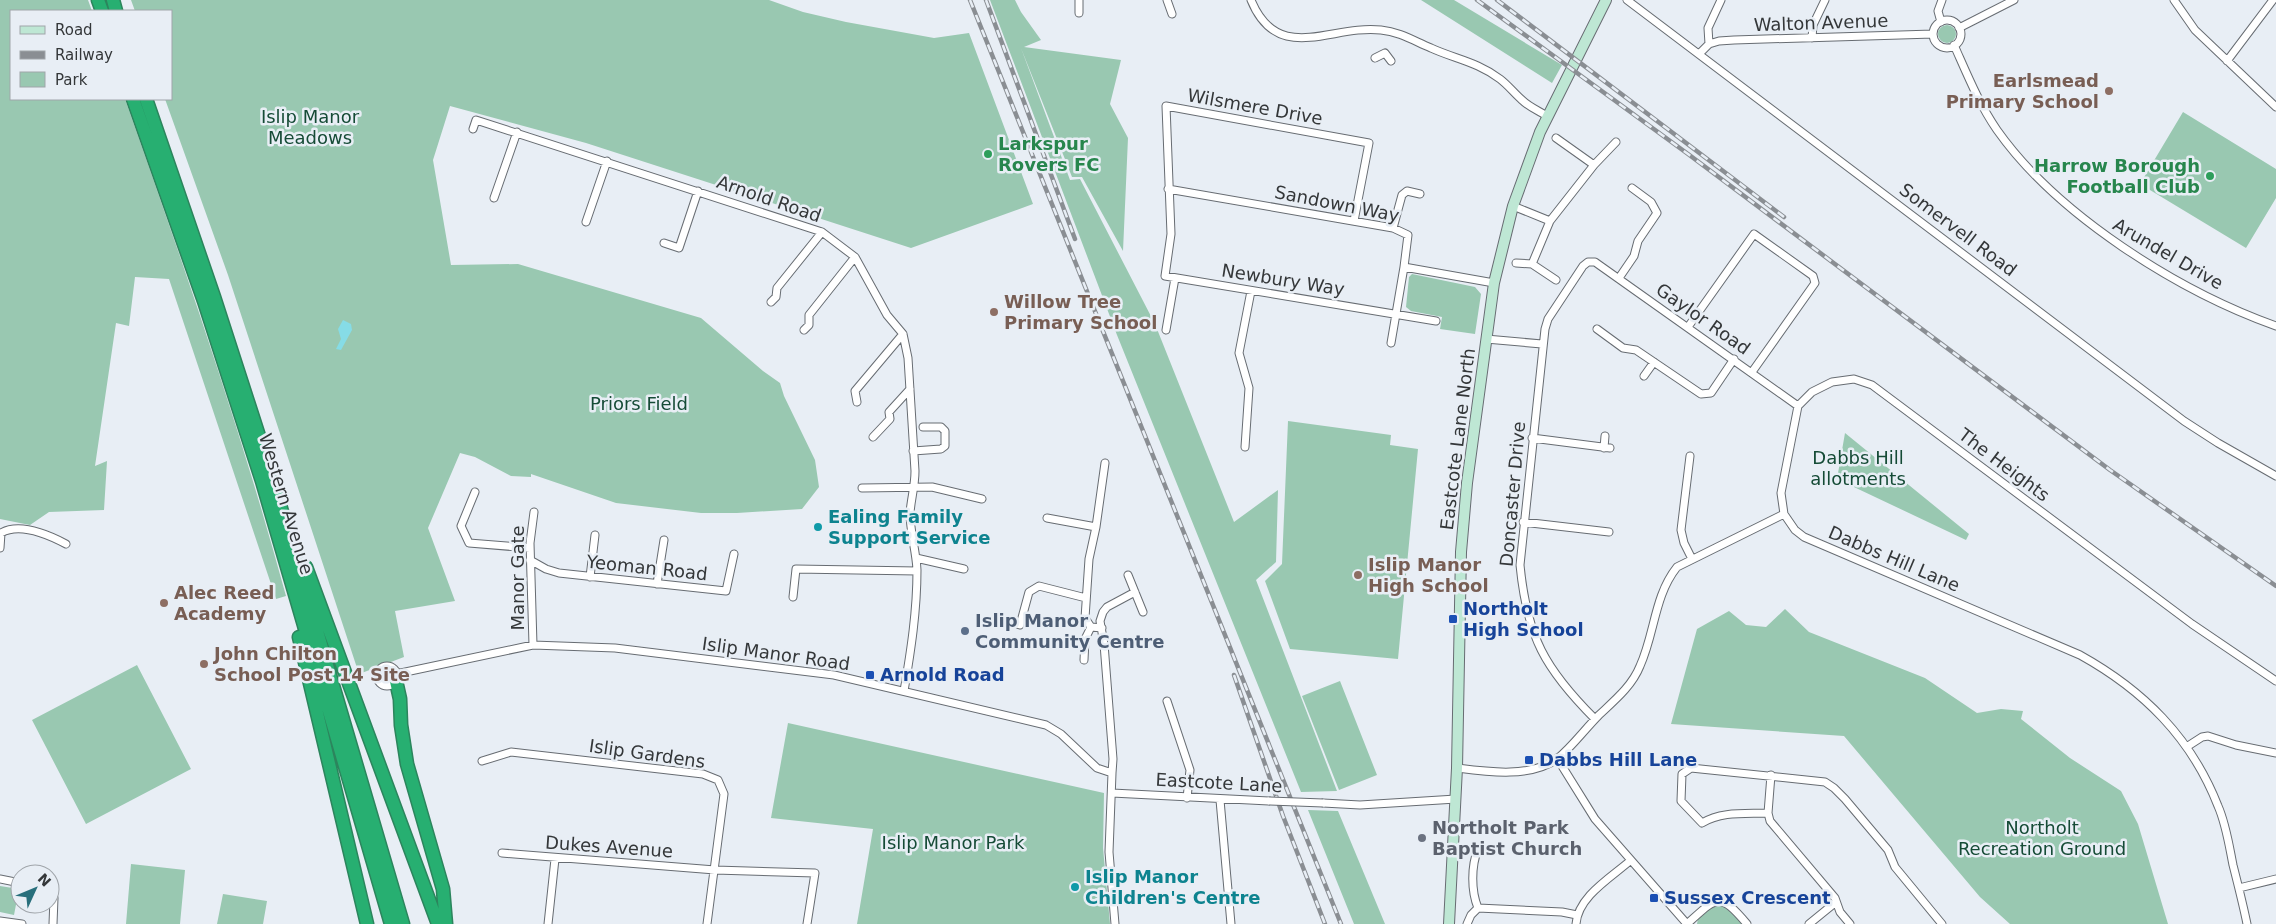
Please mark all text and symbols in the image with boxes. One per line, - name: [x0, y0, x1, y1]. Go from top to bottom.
- legend: [10, 10, 172, 100]
- street label: Walton Avenue: [1753, 10, 1889, 35]
- text: Road: [55, 21, 93, 39]
- text: Railway: [55, 46, 113, 64]
- place label: Earlsmead Primary School: [1946, 70, 2099, 112]
- text: Park: [55, 71, 88, 89]
- street label: Wilsmere Drive: [1186, 84, 1324, 129]
- marker: Earlsmead Primary School: [2103, 85, 2115, 97]
- park label: Islip Manor Meadows: [261, 106, 360, 148]
- place label: Larkspur Rovers FC: [998, 133, 1100, 175]
- marker: Larkspur Rovers FC: [982, 148, 994, 160]
- place label: Harrow Borough Football Club: [2034, 155, 2200, 197]
- marker: Harrow Borough Football Club: [2204, 170, 2216, 182]
- street label: Arnold Road: [714, 171, 824, 226]
- street label: Somervell Road: [1896, 179, 2021, 280]
- street label: Sandown Way: [1273, 181, 1402, 226]
- street label: Arundel Drive: [2109, 214, 2227, 294]
- street label: Newbury Way: [1220, 259, 1346, 300]
- street label: Gaylor Road: [1652, 278, 1754, 359]
- place label: Willow Tree Primary School: [1004, 291, 1157, 333]
- marker: Willow Tree Primary School: [988, 306, 1000, 318]
- street label: Eastcote Lane North: [1436, 347, 1479, 531]
- park label: Priors Field: [590, 393, 688, 414]
- street label: Doncaster Drive: [1496, 420, 1529, 568]
- street label: The Heights: [1954, 423, 2054, 506]
- street label: Western Avenue: [255, 431, 318, 577]
- park label: Dabbs Hill allotments: [1810, 447, 1906, 489]
- place label: Ealing Family Support Service: [828, 506, 991, 548]
- marker: Ealing Family Support Service: [812, 521, 824, 533]
- street label: Dabbs Hill Lane: [1825, 521, 1963, 596]
- street label: Manor Gate: [507, 525, 528, 631]
- street label: Yeoman Road: [585, 551, 709, 584]
- place label: Islip Manor High School: [1368, 554, 1489, 596]
- marker: Islip Manor High School: [1352, 569, 1364, 581]
- place label: Alec Reed Academy: [174, 582, 274, 624]
- marker: Alec Reed Academy: [158, 597, 170, 609]
- place label: Northolt High School: [1463, 598, 1584, 640]
- place label: Islip Manor Community Centre: [975, 610, 1164, 652]
- marker: Northolt High School: [1447, 613, 1459, 625]
- marker: Islip Manor Community Centre: [959, 625, 971, 637]
- street label: Islip Manor Road: [701, 633, 851, 674]
- place label: John Chilton School Post 14 Site: [212, 643, 410, 685]
- marker: John Chilton School Post 14 Site: [198, 658, 210, 670]
- place label: Arnold Road: [880, 664, 1005, 685]
- marker: Arnold Road: [864, 669, 876, 681]
- street label: Islip Gardens: [588, 735, 707, 772]
- place label: Dabbs Hill Lane: [1539, 749, 1697, 770]
- marker: Dabbs Hill Lane: [1523, 754, 1535, 766]
- street label: Eastcote Lane: [1155, 769, 1283, 796]
- place label: Northolt Park Baptist Church: [1432, 817, 1582, 859]
- park label: Northolt Recreation Ground: [1958, 817, 2126, 859]
- street label: Dukes Avenue: [544, 832, 674, 861]
- park label: Islip Manor Park: [882, 832, 1025, 853]
- marker: Northolt Park Baptist Church: [1416, 832, 1428, 844]
- north arrow: [10, 864, 60, 914]
- place label: Islip Manor Children's Centre: [1085, 866, 1261, 908]
- text: N: [35, 870, 54, 890]
- marker: Islip Manor Children's Centre: [1069, 881, 1081, 893]
- place label: Sussex Crescent: [1664, 887, 1831, 908]
- marker: Sussex Crescent: [1648, 892, 1660, 904]

